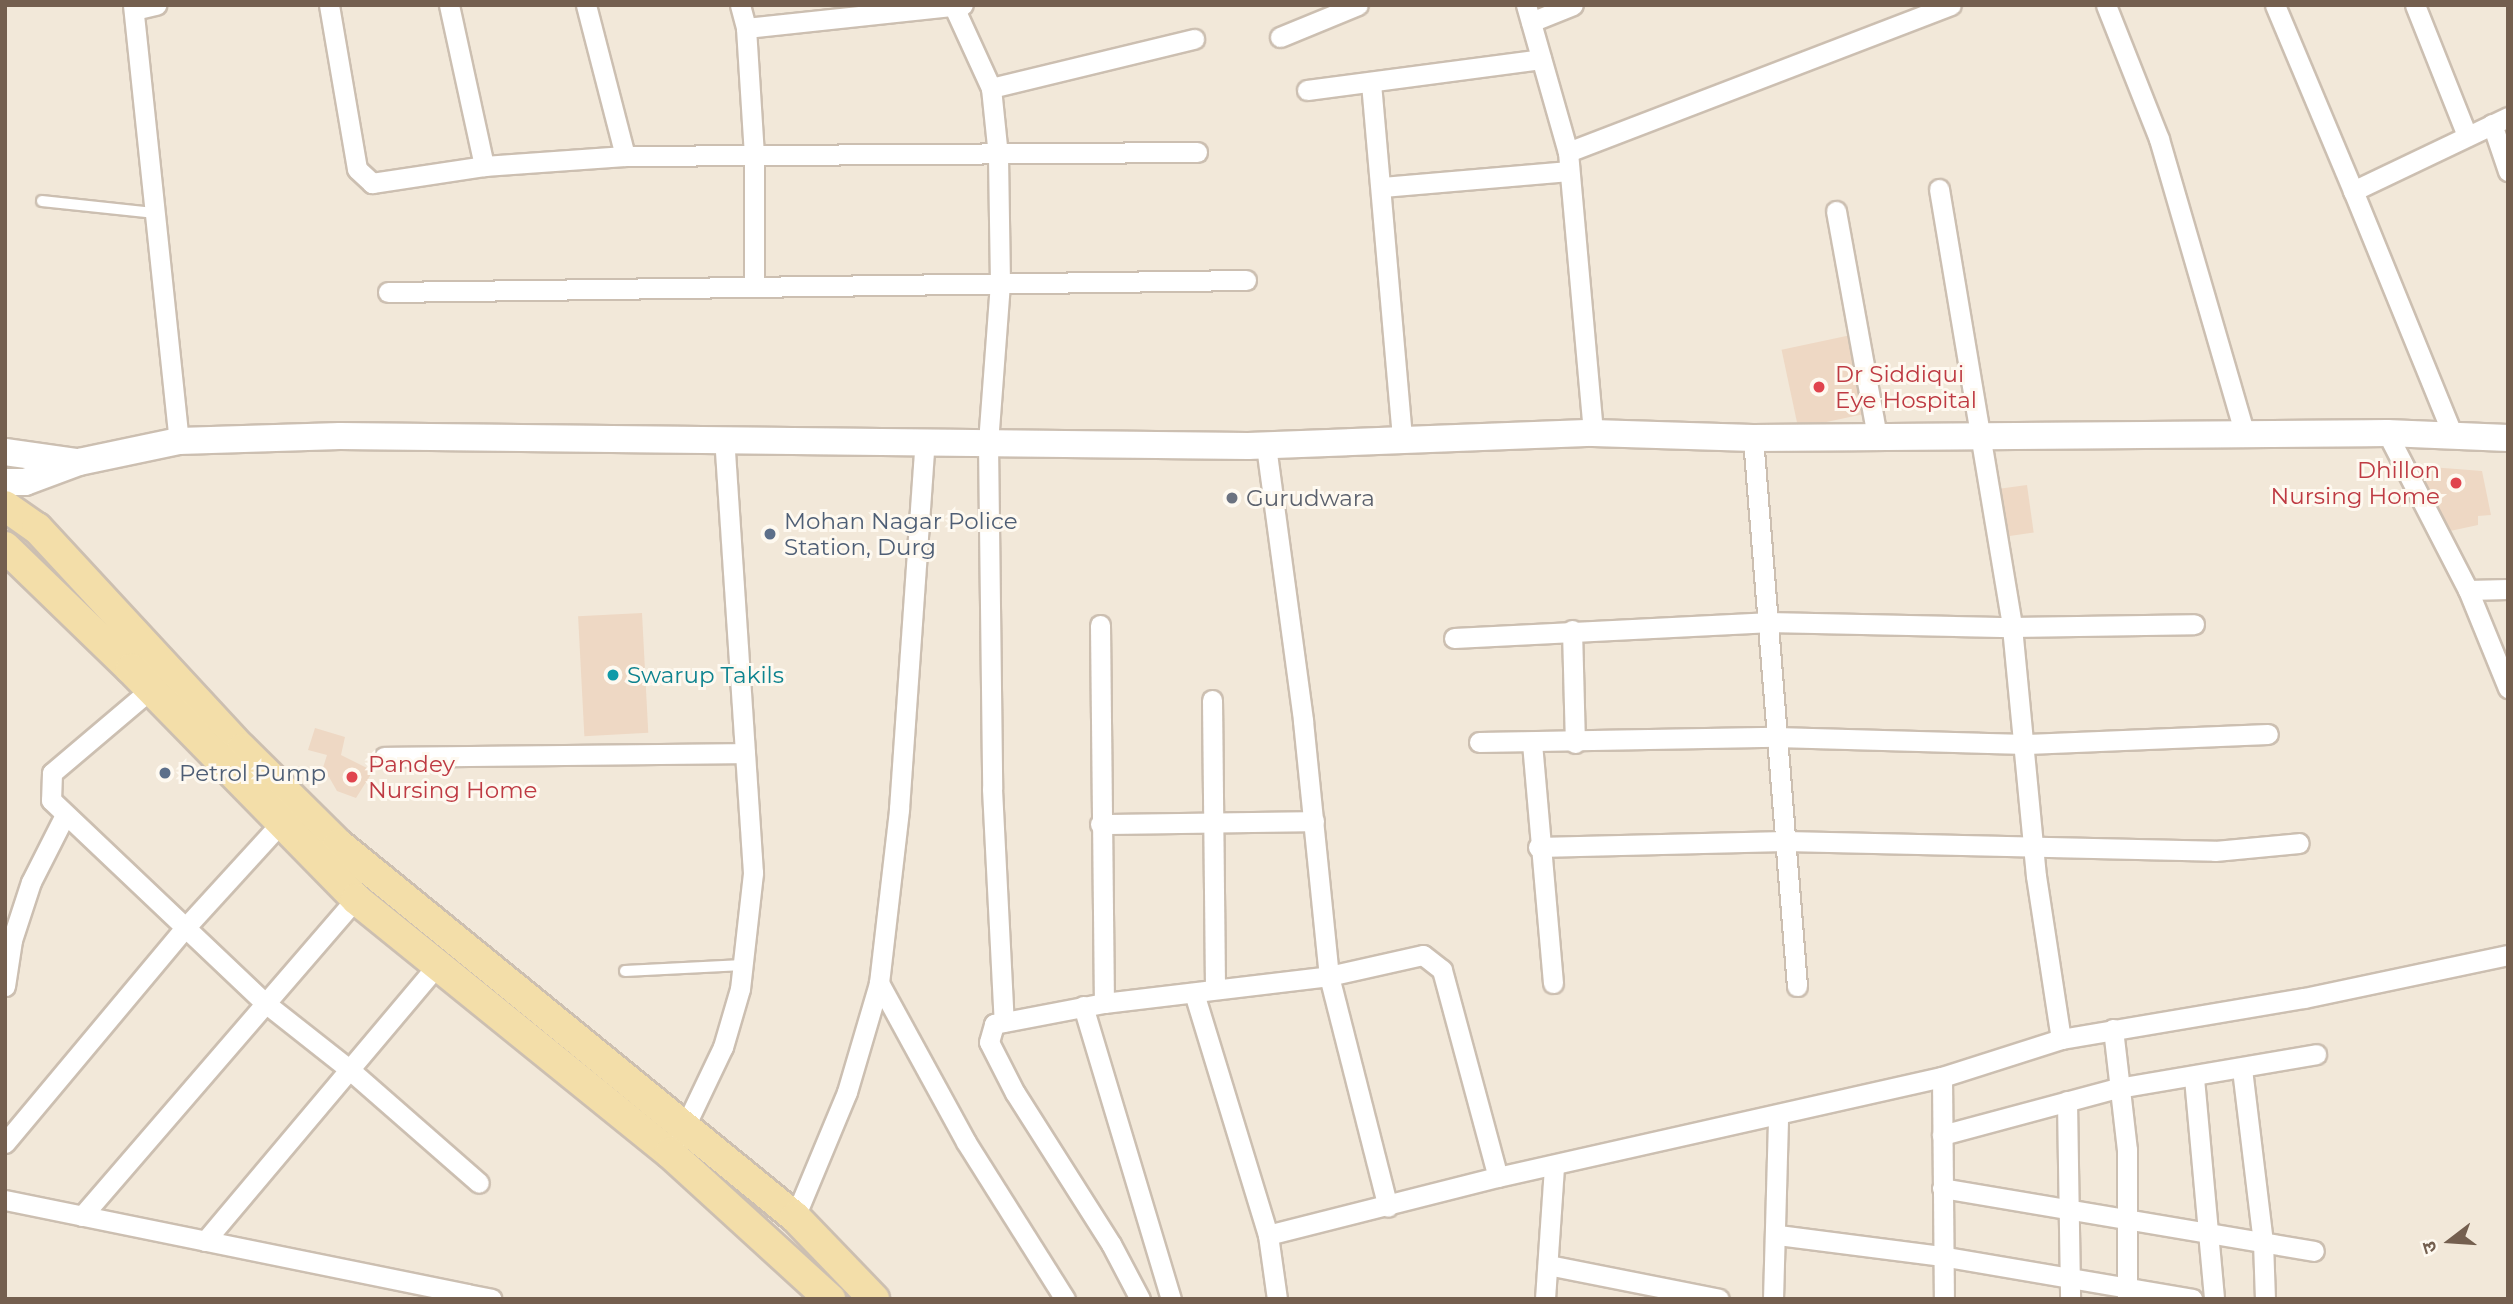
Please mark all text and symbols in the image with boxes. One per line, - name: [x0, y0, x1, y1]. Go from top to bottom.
- place label: Dr Siddiqui Eye Hospital: [1835, 360, 1977, 414]
- marker: Dr Siddiqui Eye Hospital: [1809, 377, 1829, 397]
- place label: Dhillon Nursing Home: [2271, 456, 2440, 510]
- marker: Dhillon Nursing Home: [2446, 473, 2466, 493]
- place label: Gurudwara: [1246, 484, 1375, 512]
- marker: Gurudwara: [1224, 490, 1240, 506]
- place label: Mohan Nagar Police Station, Durg: [784, 507, 1018, 561]
- marker: Mohan Nagar Police Station, Durg: [762, 526, 778, 542]
- place label: Swarup Takils: [627, 661, 784, 689]
- marker: Swarup Takils: [605, 667, 621, 683]
- place label: Pandey Nursing Home: [368, 750, 537, 804]
- place label: Petrol Pump: [179, 759, 326, 787]
- marker: Petrol Pump: [157, 765, 173, 781]
- marker: Pandey Nursing Home: [342, 767, 362, 787]
- north arrow: [2415, 1206, 2485, 1276]
- text: उ: [2417, 1239, 2442, 1256]

